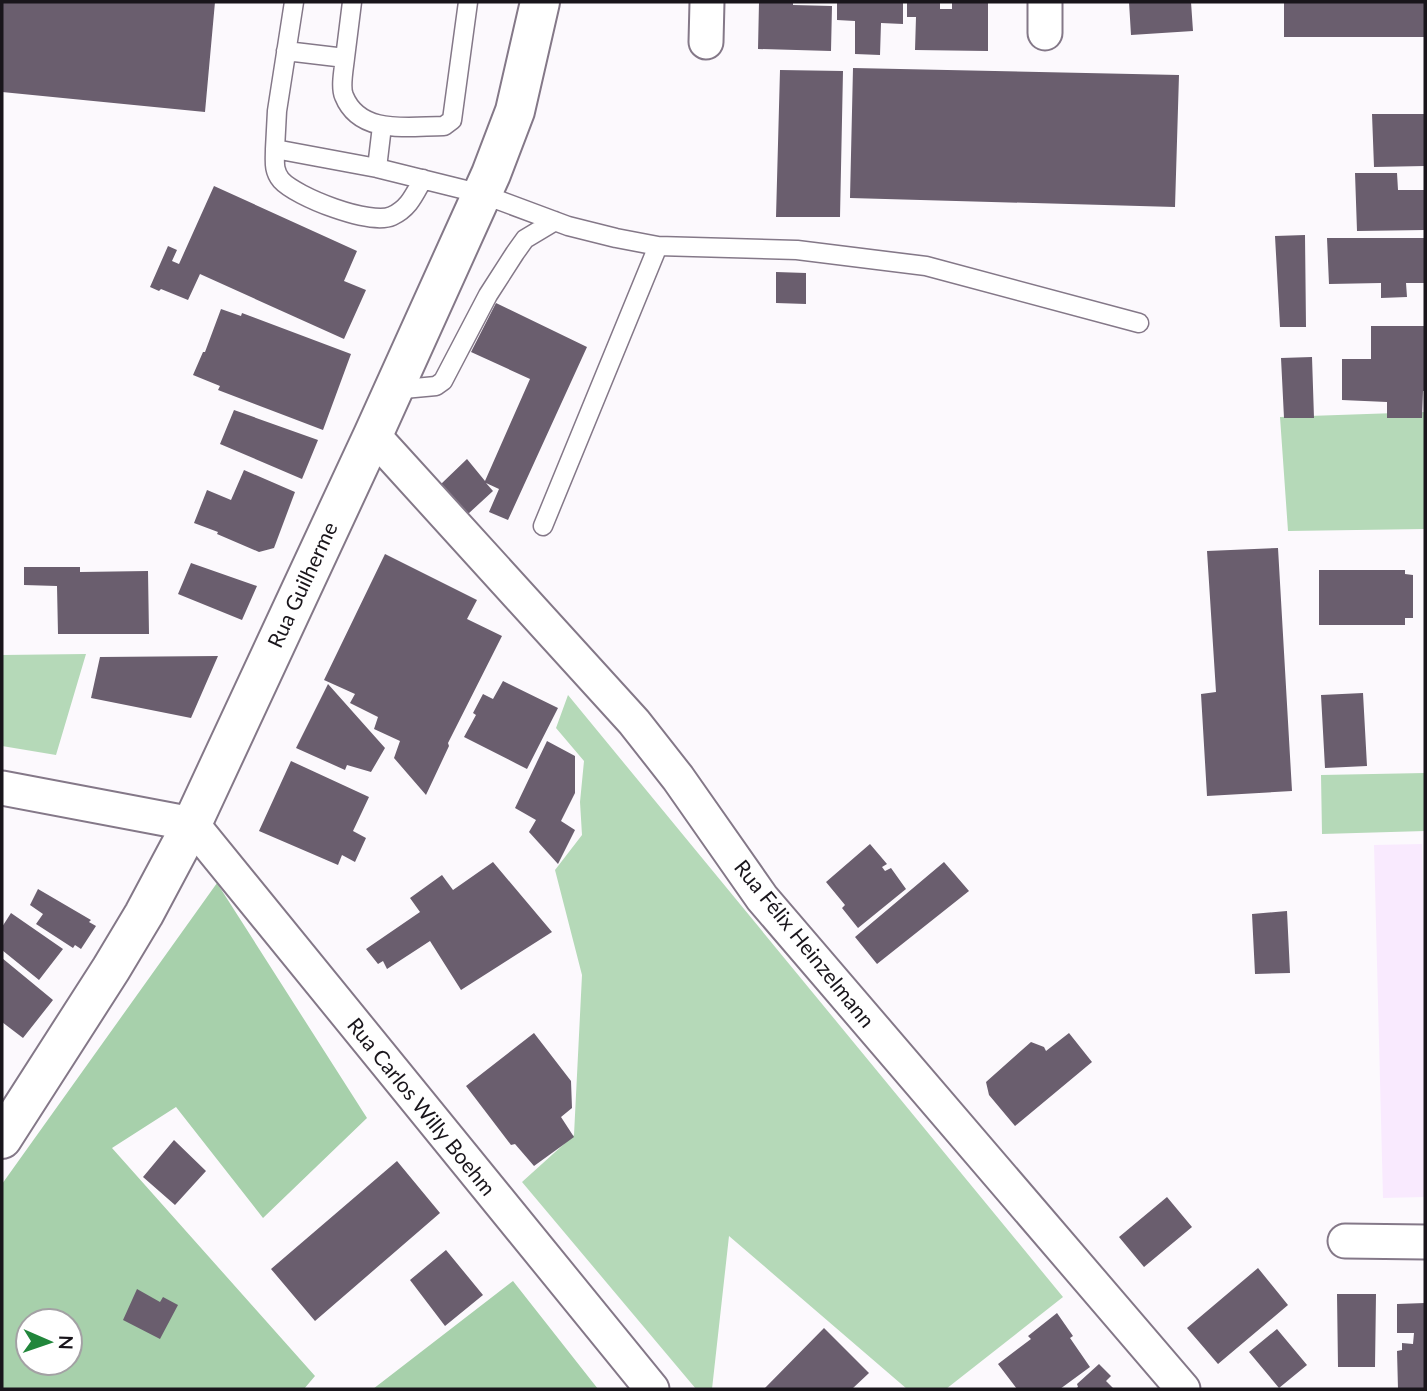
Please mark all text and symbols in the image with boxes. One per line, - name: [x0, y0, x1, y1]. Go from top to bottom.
- street label: Rua Guilherme: [262, 517, 342, 651]
- street label: Rua Félix Heinzelmann: [730, 854, 880, 1032]
- street label: Rua Carlos Willy Boehm: [343, 1012, 501, 1200]
- north arrow: [14, 1307, 84, 1377]
- text: N: [55, 1335, 78, 1350]

